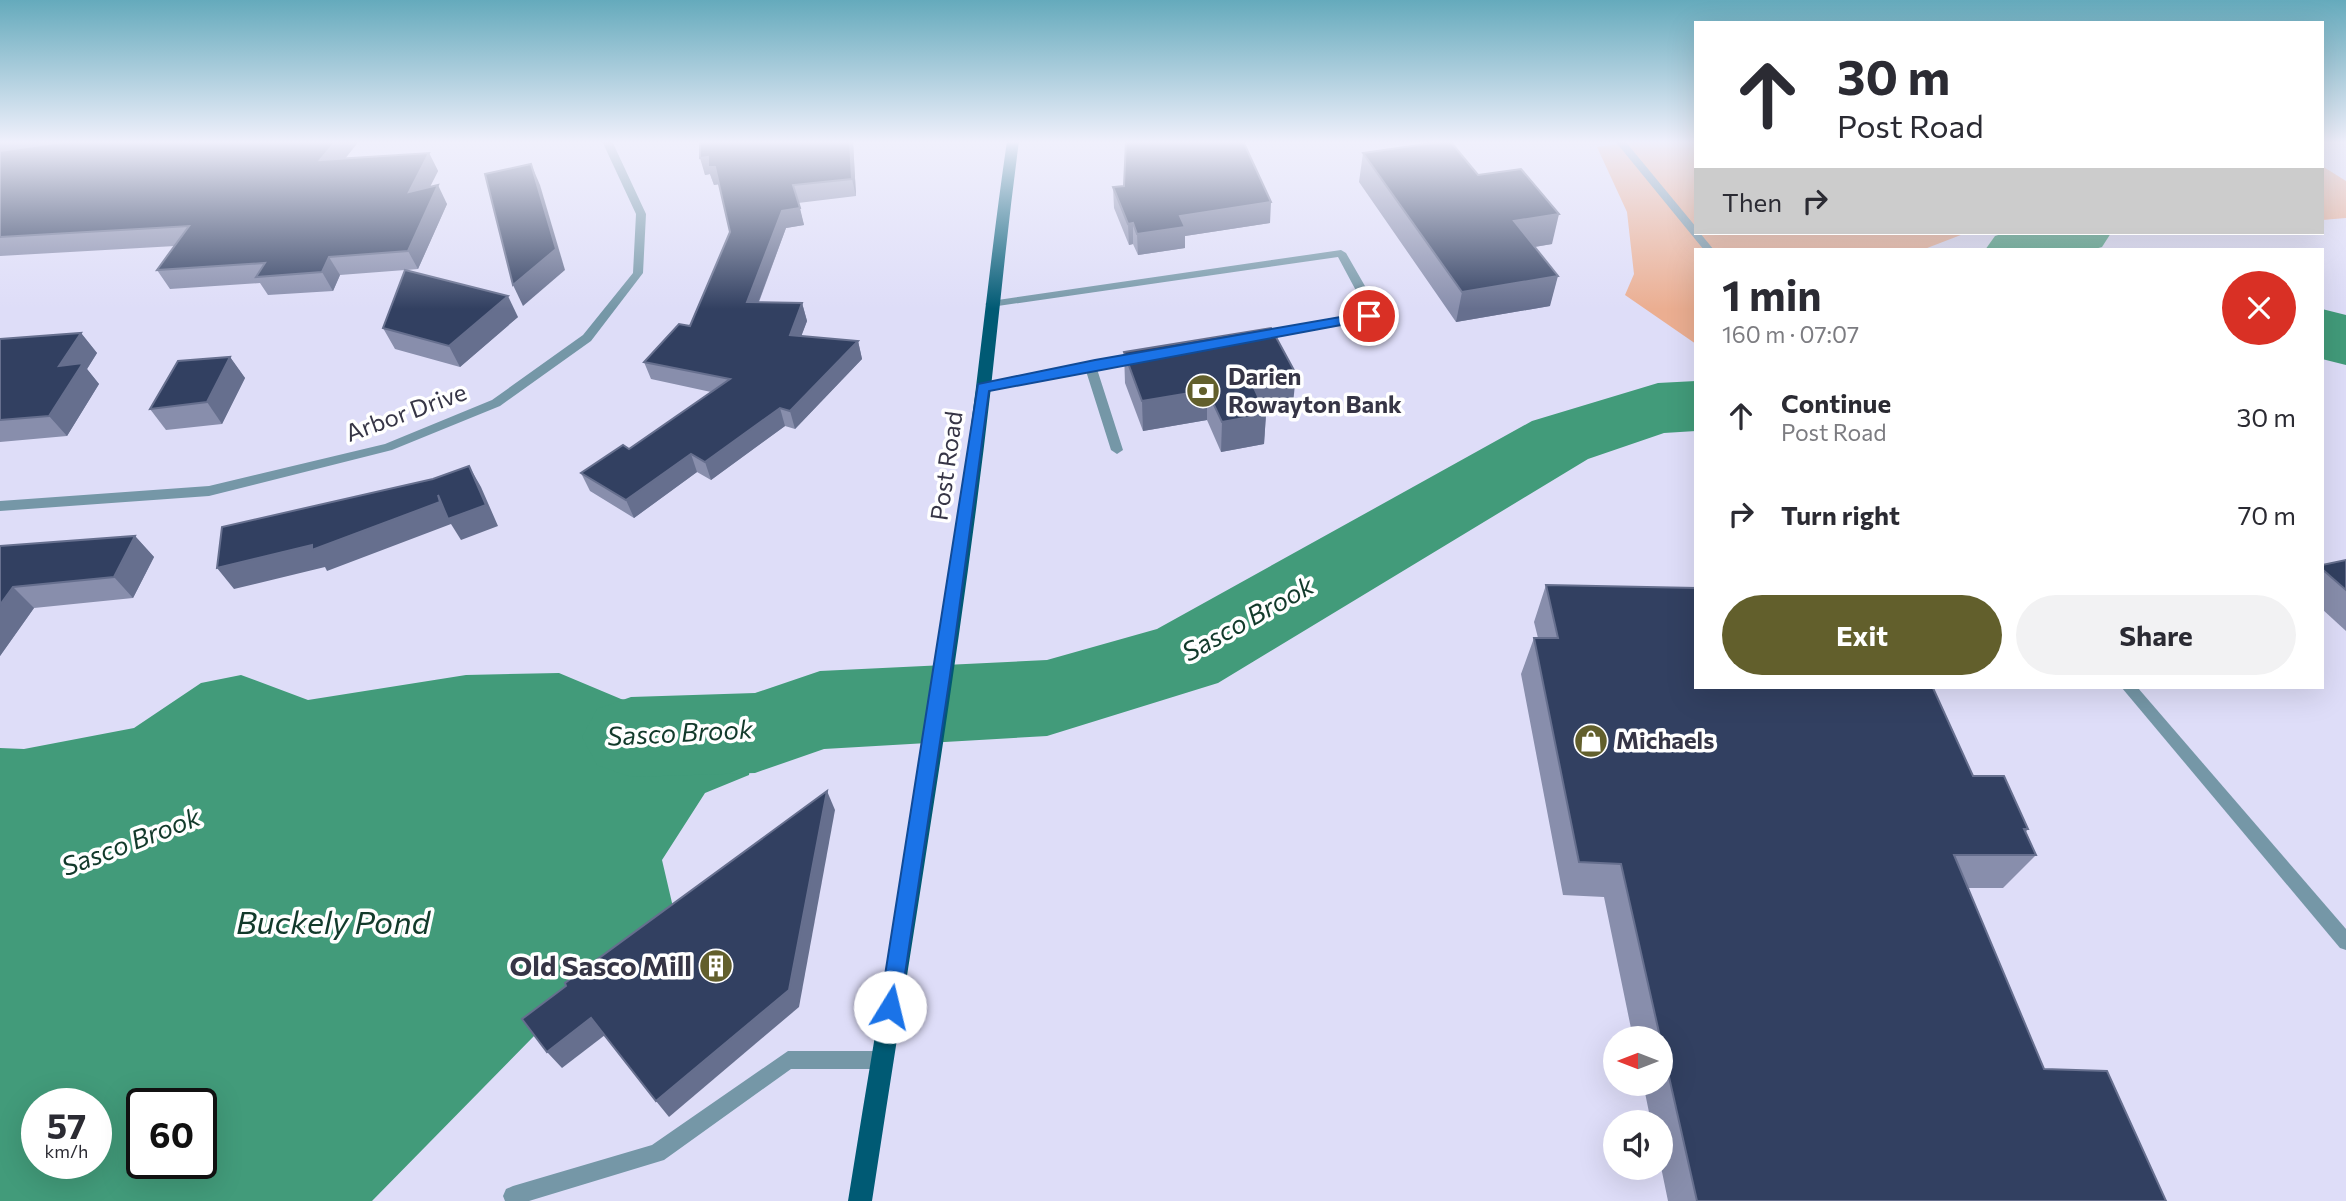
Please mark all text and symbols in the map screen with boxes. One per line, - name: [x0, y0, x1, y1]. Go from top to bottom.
- text: 30 m: [1837, 45, 1950, 105]
- icon: ahead: [1722, 49, 1813, 140]
- text: Post Road: [1837, 105, 1984, 145]
- icon: right: [1796, 182, 1834, 220]
- text: Then: [1722, 186, 1782, 217]
- text: 1 min: [1722, 268, 1822, 320]
- button: close: [2222, 271, 2296, 345]
- pin: [1339, 286, 1399, 346]
- icon: arrive: [1350, 297, 1388, 335]
- text: 160 m · 07:07: [1722, 320, 1859, 348]
- place label: Darien Rowayton Bank: [1228, 361, 1402, 418]
- bank icon: Darien Rowayton Bank: [1184, 372, 1222, 410]
- street label: Arbor Drive: [341, 376, 470, 447]
- text: Continue: [1781, 387, 1891, 418]
- icon: ahead: [1722, 397, 1760, 435]
- text: 30 m: [2237, 401, 2296, 432]
- street label: Post Road: [923, 409, 968, 522]
- text: Post Road: [1781, 418, 1887, 446]
- icon: right: [1722, 495, 1760, 533]
- text: Turn right: [1781, 499, 1900, 530]
- text: 70 m: [2238, 499, 2296, 530]
- water label: Sasco Brook: [1176, 568, 1319, 667]
- button: Exit: [1722, 595, 2002, 675]
- button: Share: [2016, 595, 2296, 675]
- water label: Sasco Brook: [606, 712, 755, 751]
- shop icon: Michaels: [1572, 722, 1610, 760]
- place label: Michaels: [1616, 725, 1714, 754]
- water label: Sasco Brook: [57, 800, 205, 881]
- water label: Buckely Pond: [236, 901, 432, 941]
- building icon: Old Sasco Mill: [697, 947, 735, 985]
- place label: Old Sasco Mill: [510, 948, 692, 982]
- position arrow: [853, 970, 927, 1044]
- north arrow: [1603, 1026, 1673, 1096]
- map controls: [1603, 1026, 1673, 1180]
- speed limit sign: 60: [126, 1088, 217, 1179]
- text: 57: [47, 1103, 86, 1146]
- button: sound: [1603, 1110, 1673, 1180]
- text: km/h: [45, 1140, 88, 1162]

